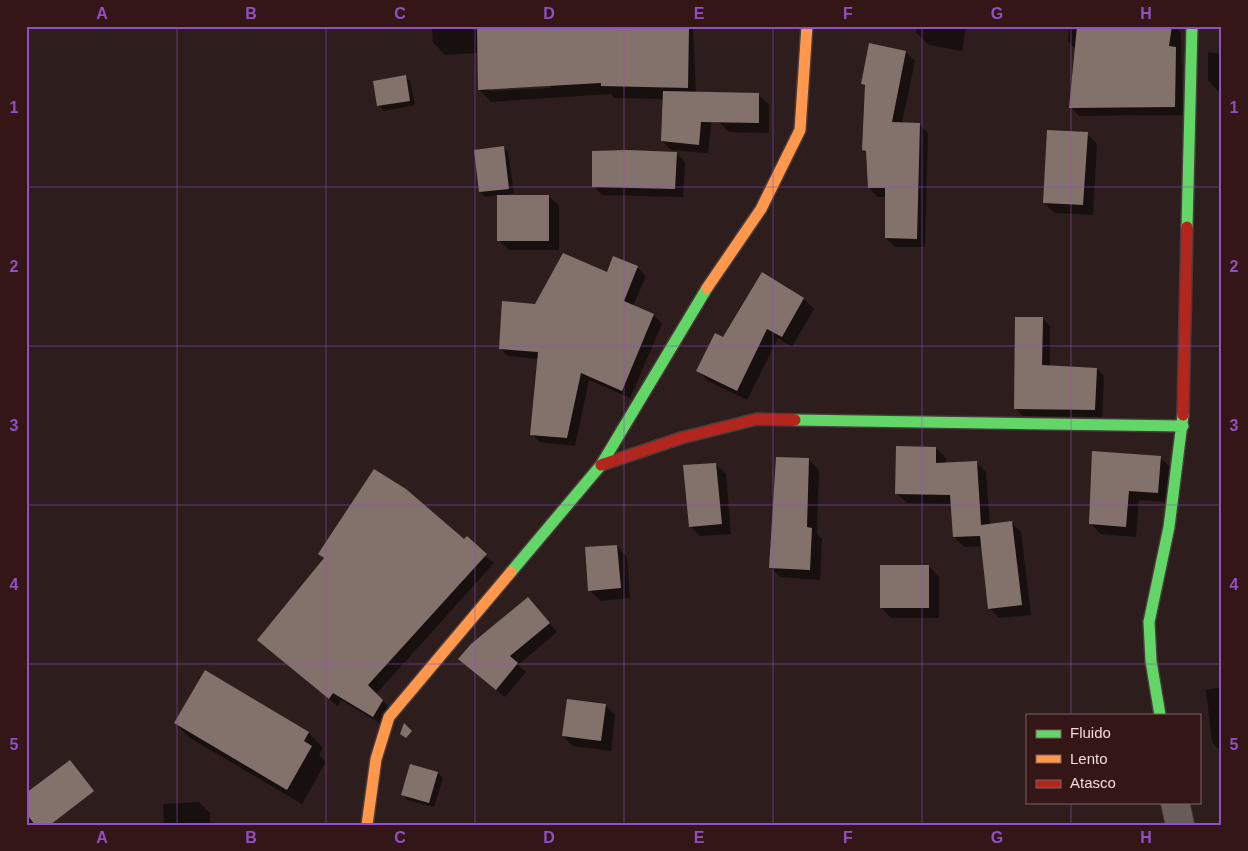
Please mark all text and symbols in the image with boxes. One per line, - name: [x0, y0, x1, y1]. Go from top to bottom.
- text: A: [96, 5, 108, 22]
- text: B: [245, 5, 257, 22]
- text: C: [394, 5, 406, 22]
- text: D: [543, 5, 555, 22]
- text: E: [694, 5, 705, 22]
- text: F: [843, 5, 853, 22]
- text: G: [991, 5, 1003, 22]
- text: H: [1140, 5, 1152, 22]
- text: 1: [10, 99, 19, 116]
- text: 1: [1230, 99, 1239, 116]
- text: 2: [10, 258, 19, 275]
- text: 2: [1230, 258, 1239, 275]
- text: 3: [10, 417, 19, 434]
- text: 3: [1230, 417, 1239, 434]
- text: 4: [10, 576, 19, 593]
- text: 4: [1230, 576, 1239, 593]
- legend: [1026, 714, 1200, 804]
- text: Fluido: [1070, 724, 1111, 741]
- text: 5: [10, 736, 19, 753]
- text: 5: [1230, 736, 1239, 753]
- text: Lento: [1070, 750, 1108, 767]
- text: Atasco: [1070, 774, 1116, 791]
- text: A: [96, 829, 108, 846]
- text: B: [245, 829, 257, 846]
- text: C: [394, 829, 406, 846]
- text: D: [543, 829, 555, 846]
- text: E: [694, 829, 705, 846]
- text: F: [843, 829, 853, 846]
- text: G: [991, 829, 1003, 846]
- text: H: [1140, 829, 1152, 846]

